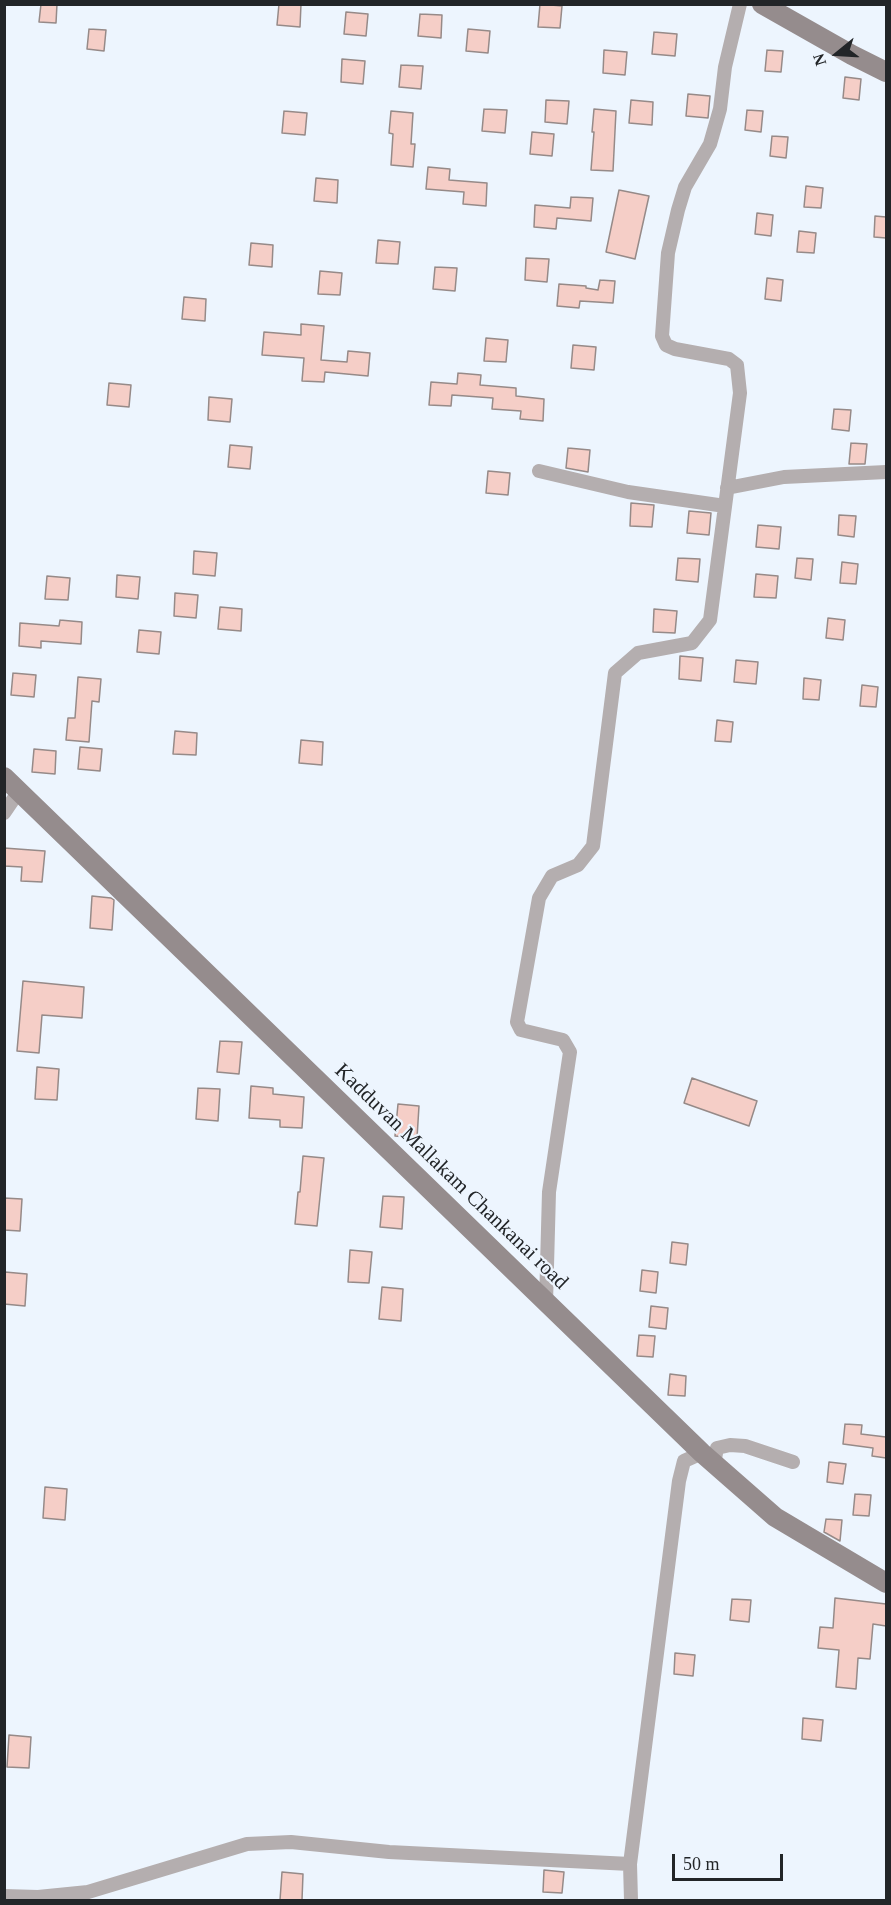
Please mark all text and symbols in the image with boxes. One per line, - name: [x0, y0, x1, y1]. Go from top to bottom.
- north arrow: [807, 24, 867, 84]
- text: N: [810, 52, 829, 68]
- street label: Kadduvan Mallakam Chankanai road: [329, 1059, 573, 1295]
- scale bar: [675, 1842, 786, 1880]
- text: 50 m: [683, 1854, 720, 1874]

